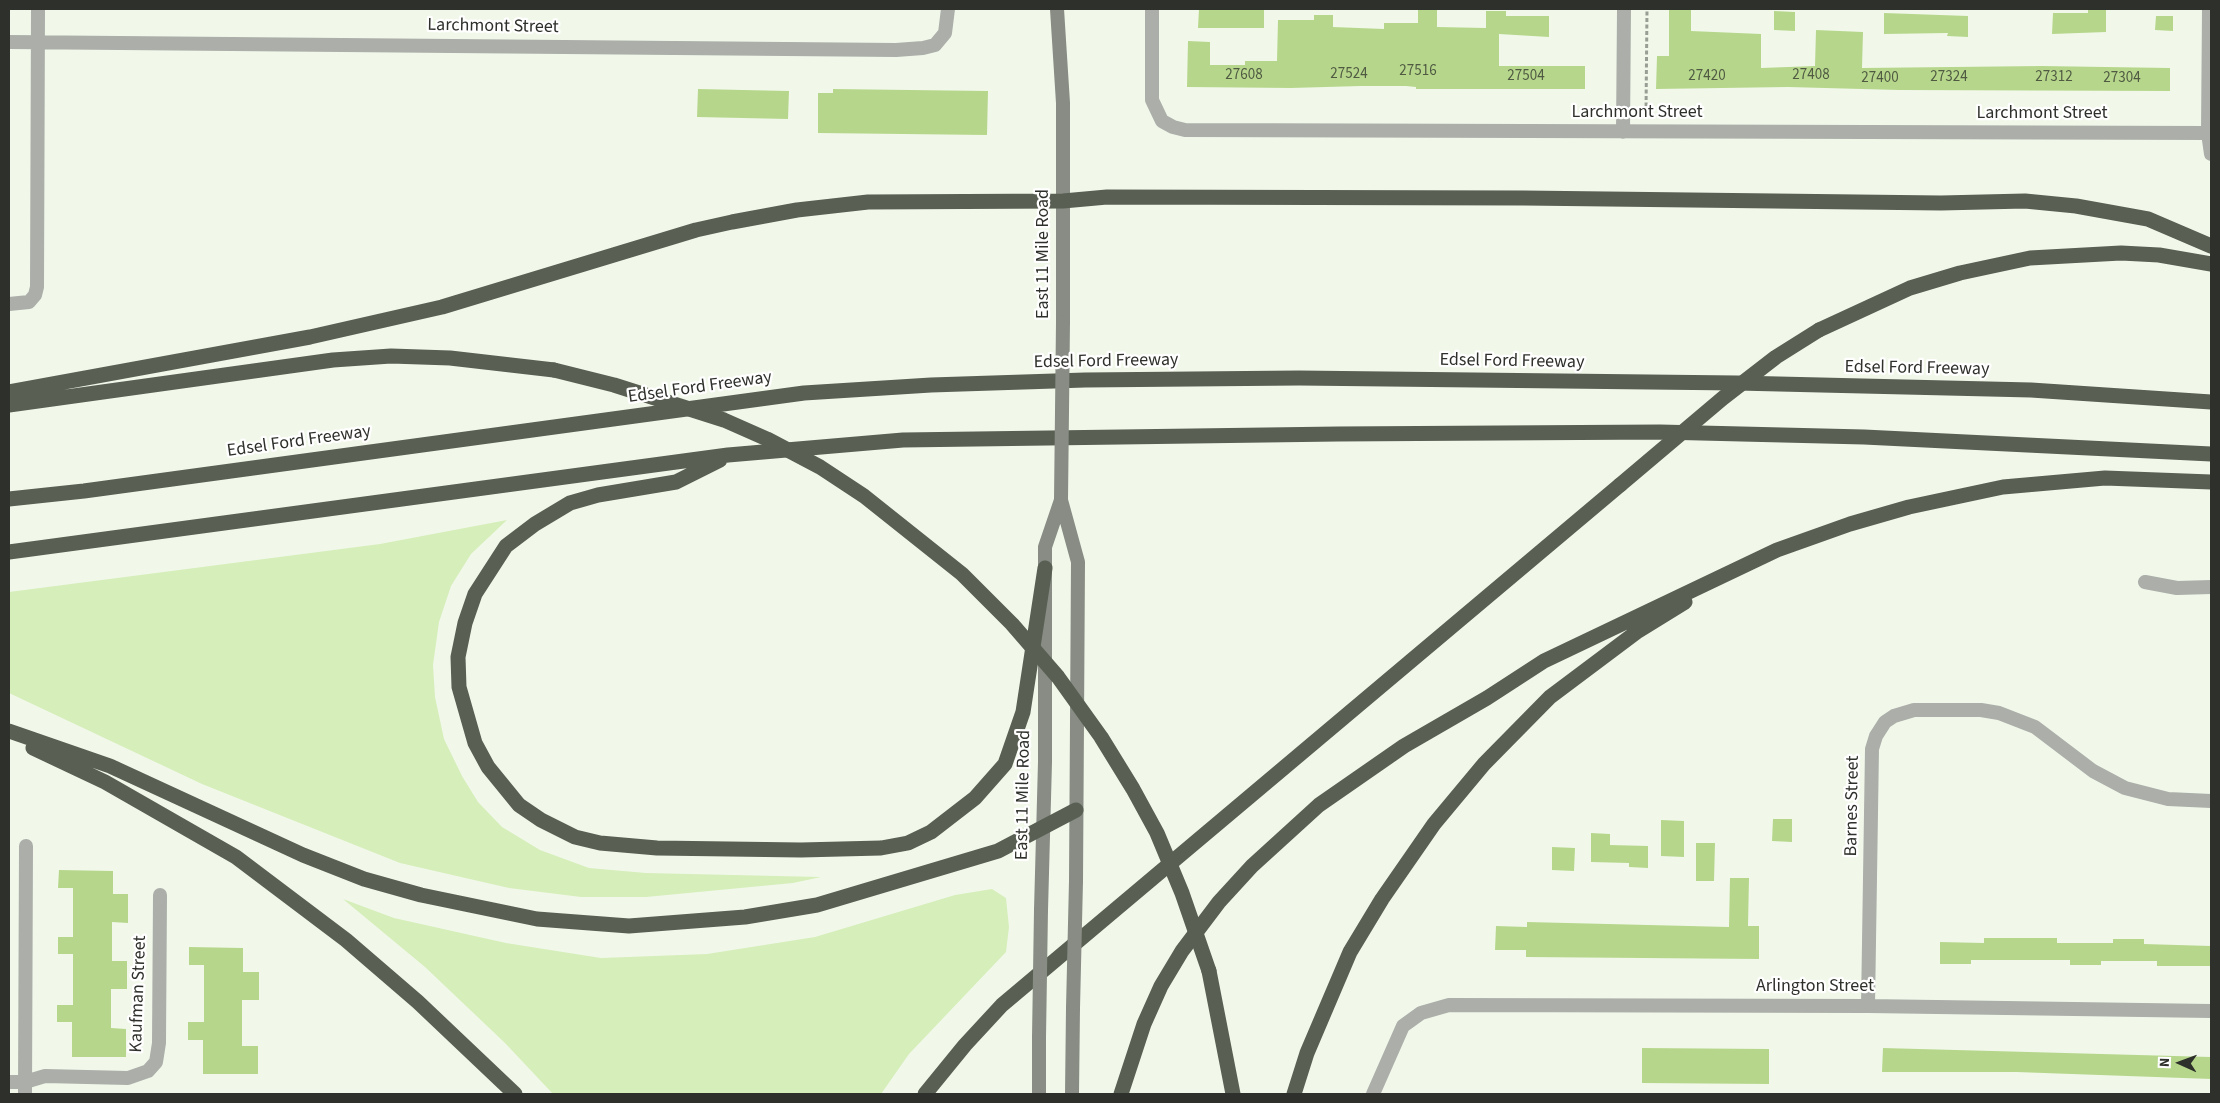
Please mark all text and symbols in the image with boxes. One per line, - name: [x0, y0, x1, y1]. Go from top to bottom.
- street label: Larchmont Street: [427, 15, 559, 39]
- house number: 27516: [1399, 63, 1437, 81]
- house number: 27524: [1330, 66, 1368, 84]
- house number: 27608: [1225, 67, 1263, 85]
- house number: 27408: [1792, 67, 1830, 85]
- house number: 27504: [1507, 68, 1545, 86]
- house number: 27420: [1688, 68, 1726, 86]
- house number: 27324: [1930, 69, 1968, 87]
- house number: 27312: [2035, 69, 2073, 87]
- house number: 27400: [1861, 70, 1899, 88]
- house number: 27304: [2103, 70, 2141, 88]
- street label: Larchmont Street: [1571, 102, 1703, 124]
- street label: Larchmont Street: [1976, 103, 2108, 125]
- street label: East 11 Mile Road: [1033, 189, 1055, 319]
- street label: Edsel Ford Freeway: [1033, 350, 1179, 374]
- street label: Edsel Ford Freeway: [1439, 350, 1585, 374]
- street label: Edsel Ford Freeway: [1844, 357, 1990, 381]
- street label: Edsel Ford Freeway: [627, 367, 773, 409]
- street label: Edsel Ford Freeway: [226, 421, 372, 463]
- street label: East 11 Mile Road: [1012, 730, 1036, 860]
- street label: Barnes Street: [1841, 755, 1865, 857]
- street label: Kaufman Street: [126, 935, 152, 1053]
- street label: Arlington Street: [1756, 976, 1874, 998]
- north arrow: [2155, 1038, 2205, 1088]
- text: N: [2155, 1057, 2175, 1067]

